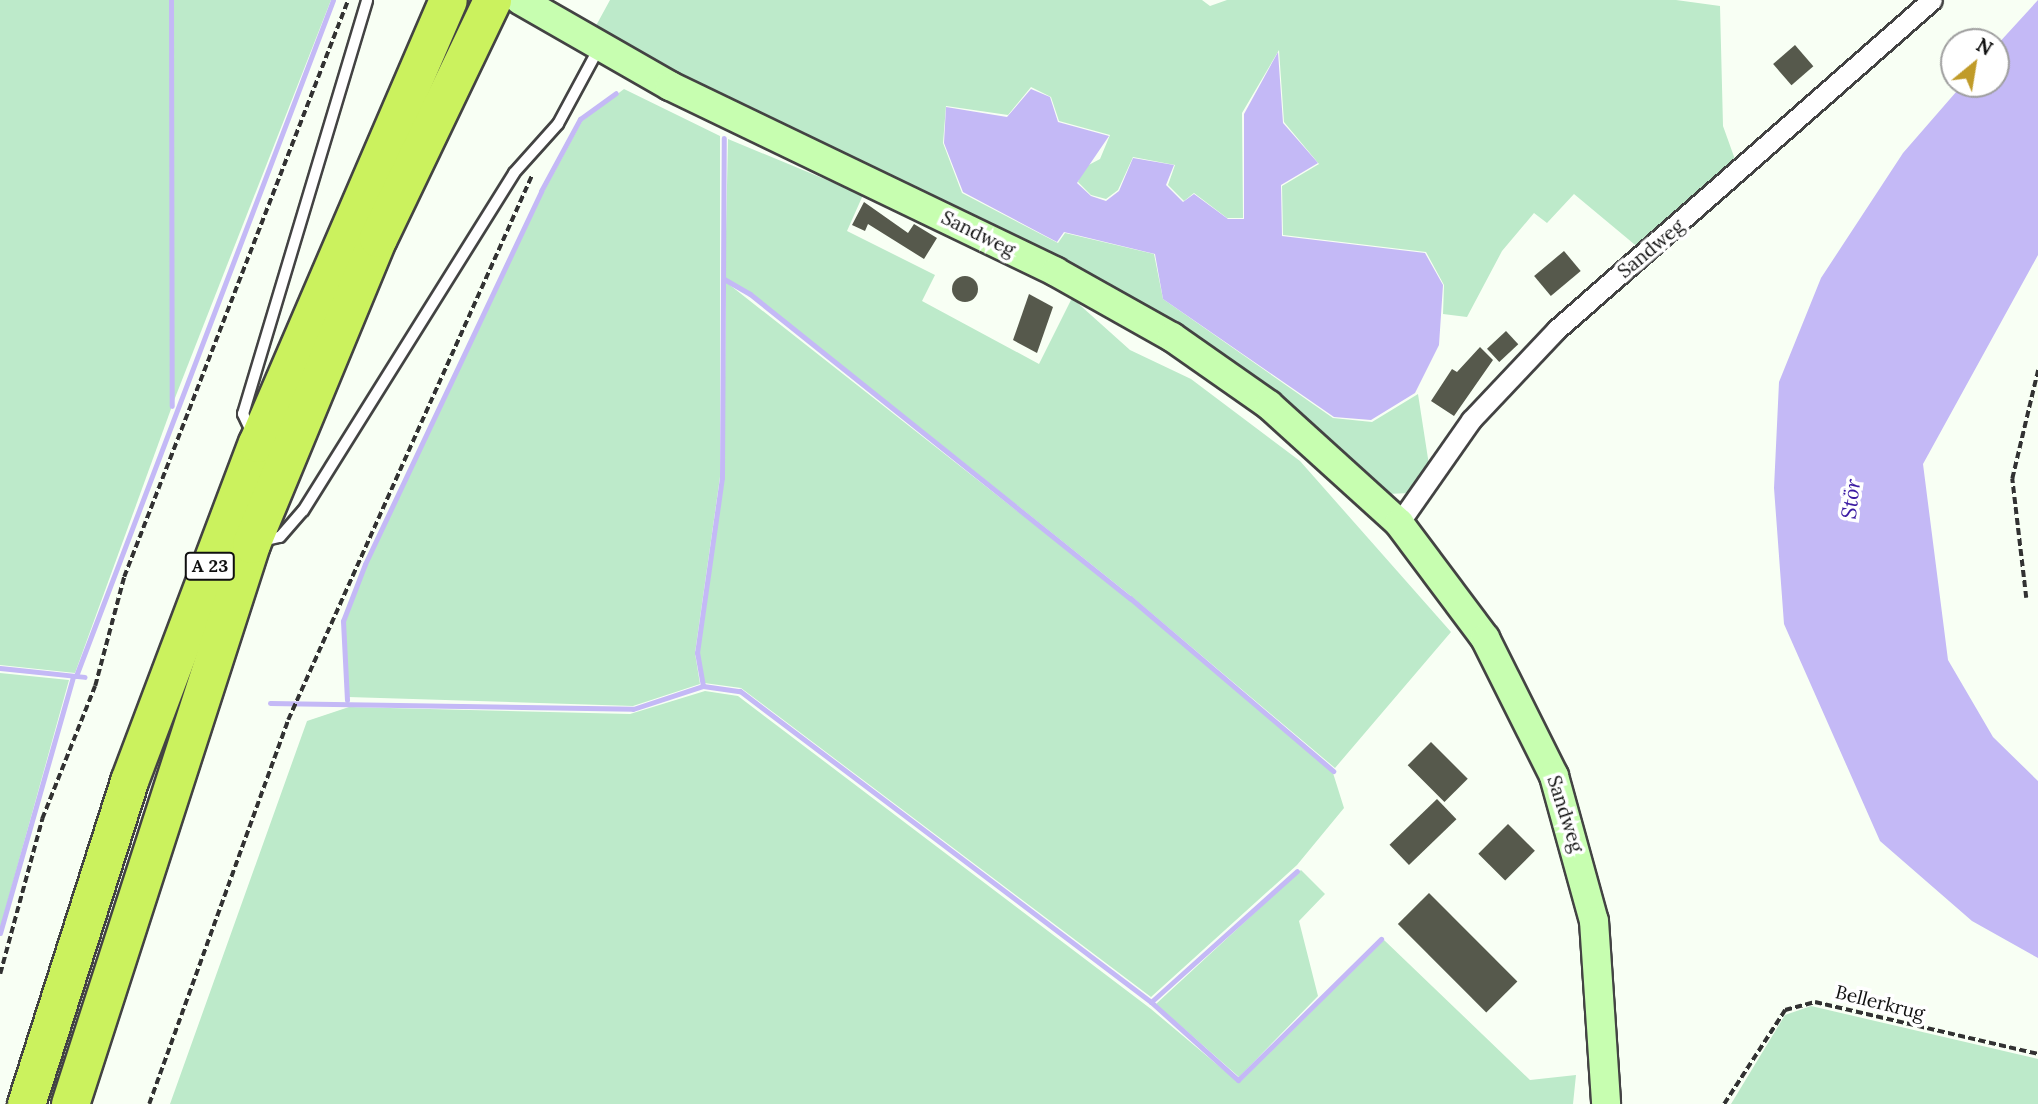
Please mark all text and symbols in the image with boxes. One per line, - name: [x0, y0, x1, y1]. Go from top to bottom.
- north arrow: [1940, 28, 2010, 98]
- text: N: [1972, 32, 1997, 61]
- street label: Sandweg: [937, 206, 1019, 262]
- street label: Sandweg: [1613, 215, 1689, 283]
- water label: Stör: [1836, 478, 1866, 520]
- road number: A 23: [184, 552, 236, 580]
- street label: Sandweg: [1542, 773, 1588, 855]
- street label: Bellerkrug: [1833, 981, 1927, 1025]

